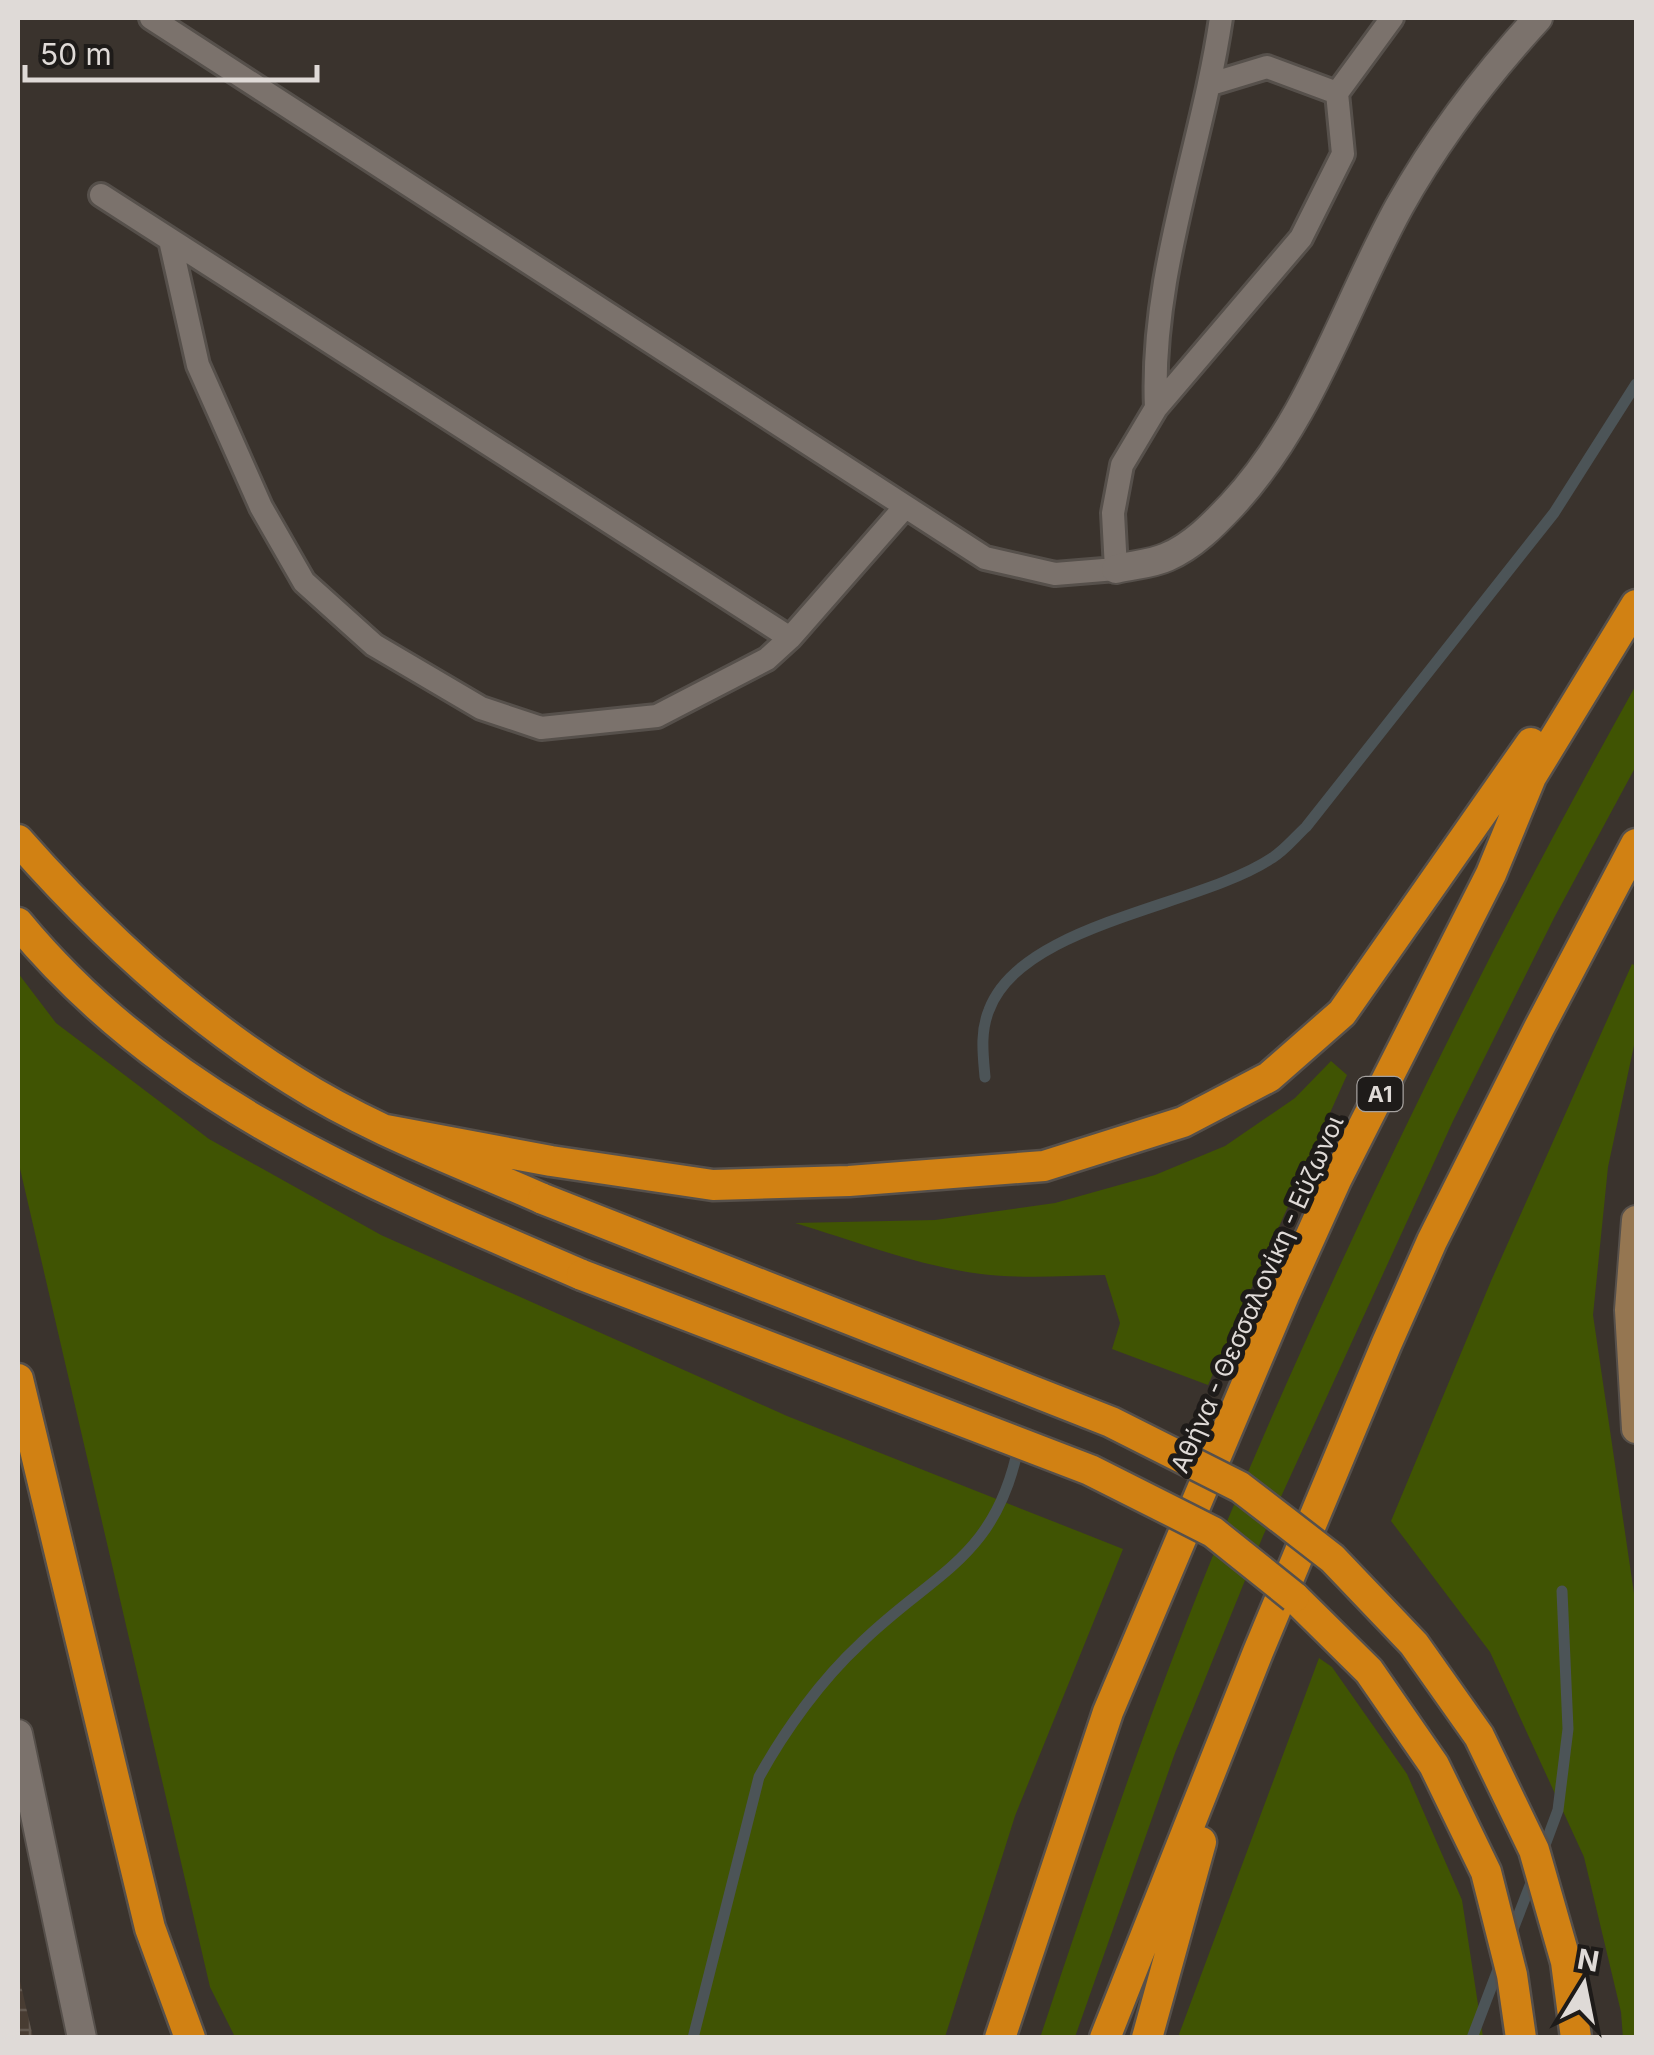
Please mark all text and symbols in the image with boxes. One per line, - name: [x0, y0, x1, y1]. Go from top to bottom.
- scale bar: [25, 20, 318, 82]
- text: 50 m: [40, 36, 112, 72]
- road number: Α1: [1358, 1077, 1402, 1111]
- street label: Αθήνα - Θεσσαλονίκη - Εύζωνοι: [1164, 1111, 1350, 1477]
- north arrow: [1534, 1935, 1634, 2035]
- text: N: [1575, 1942, 1602, 1979]

